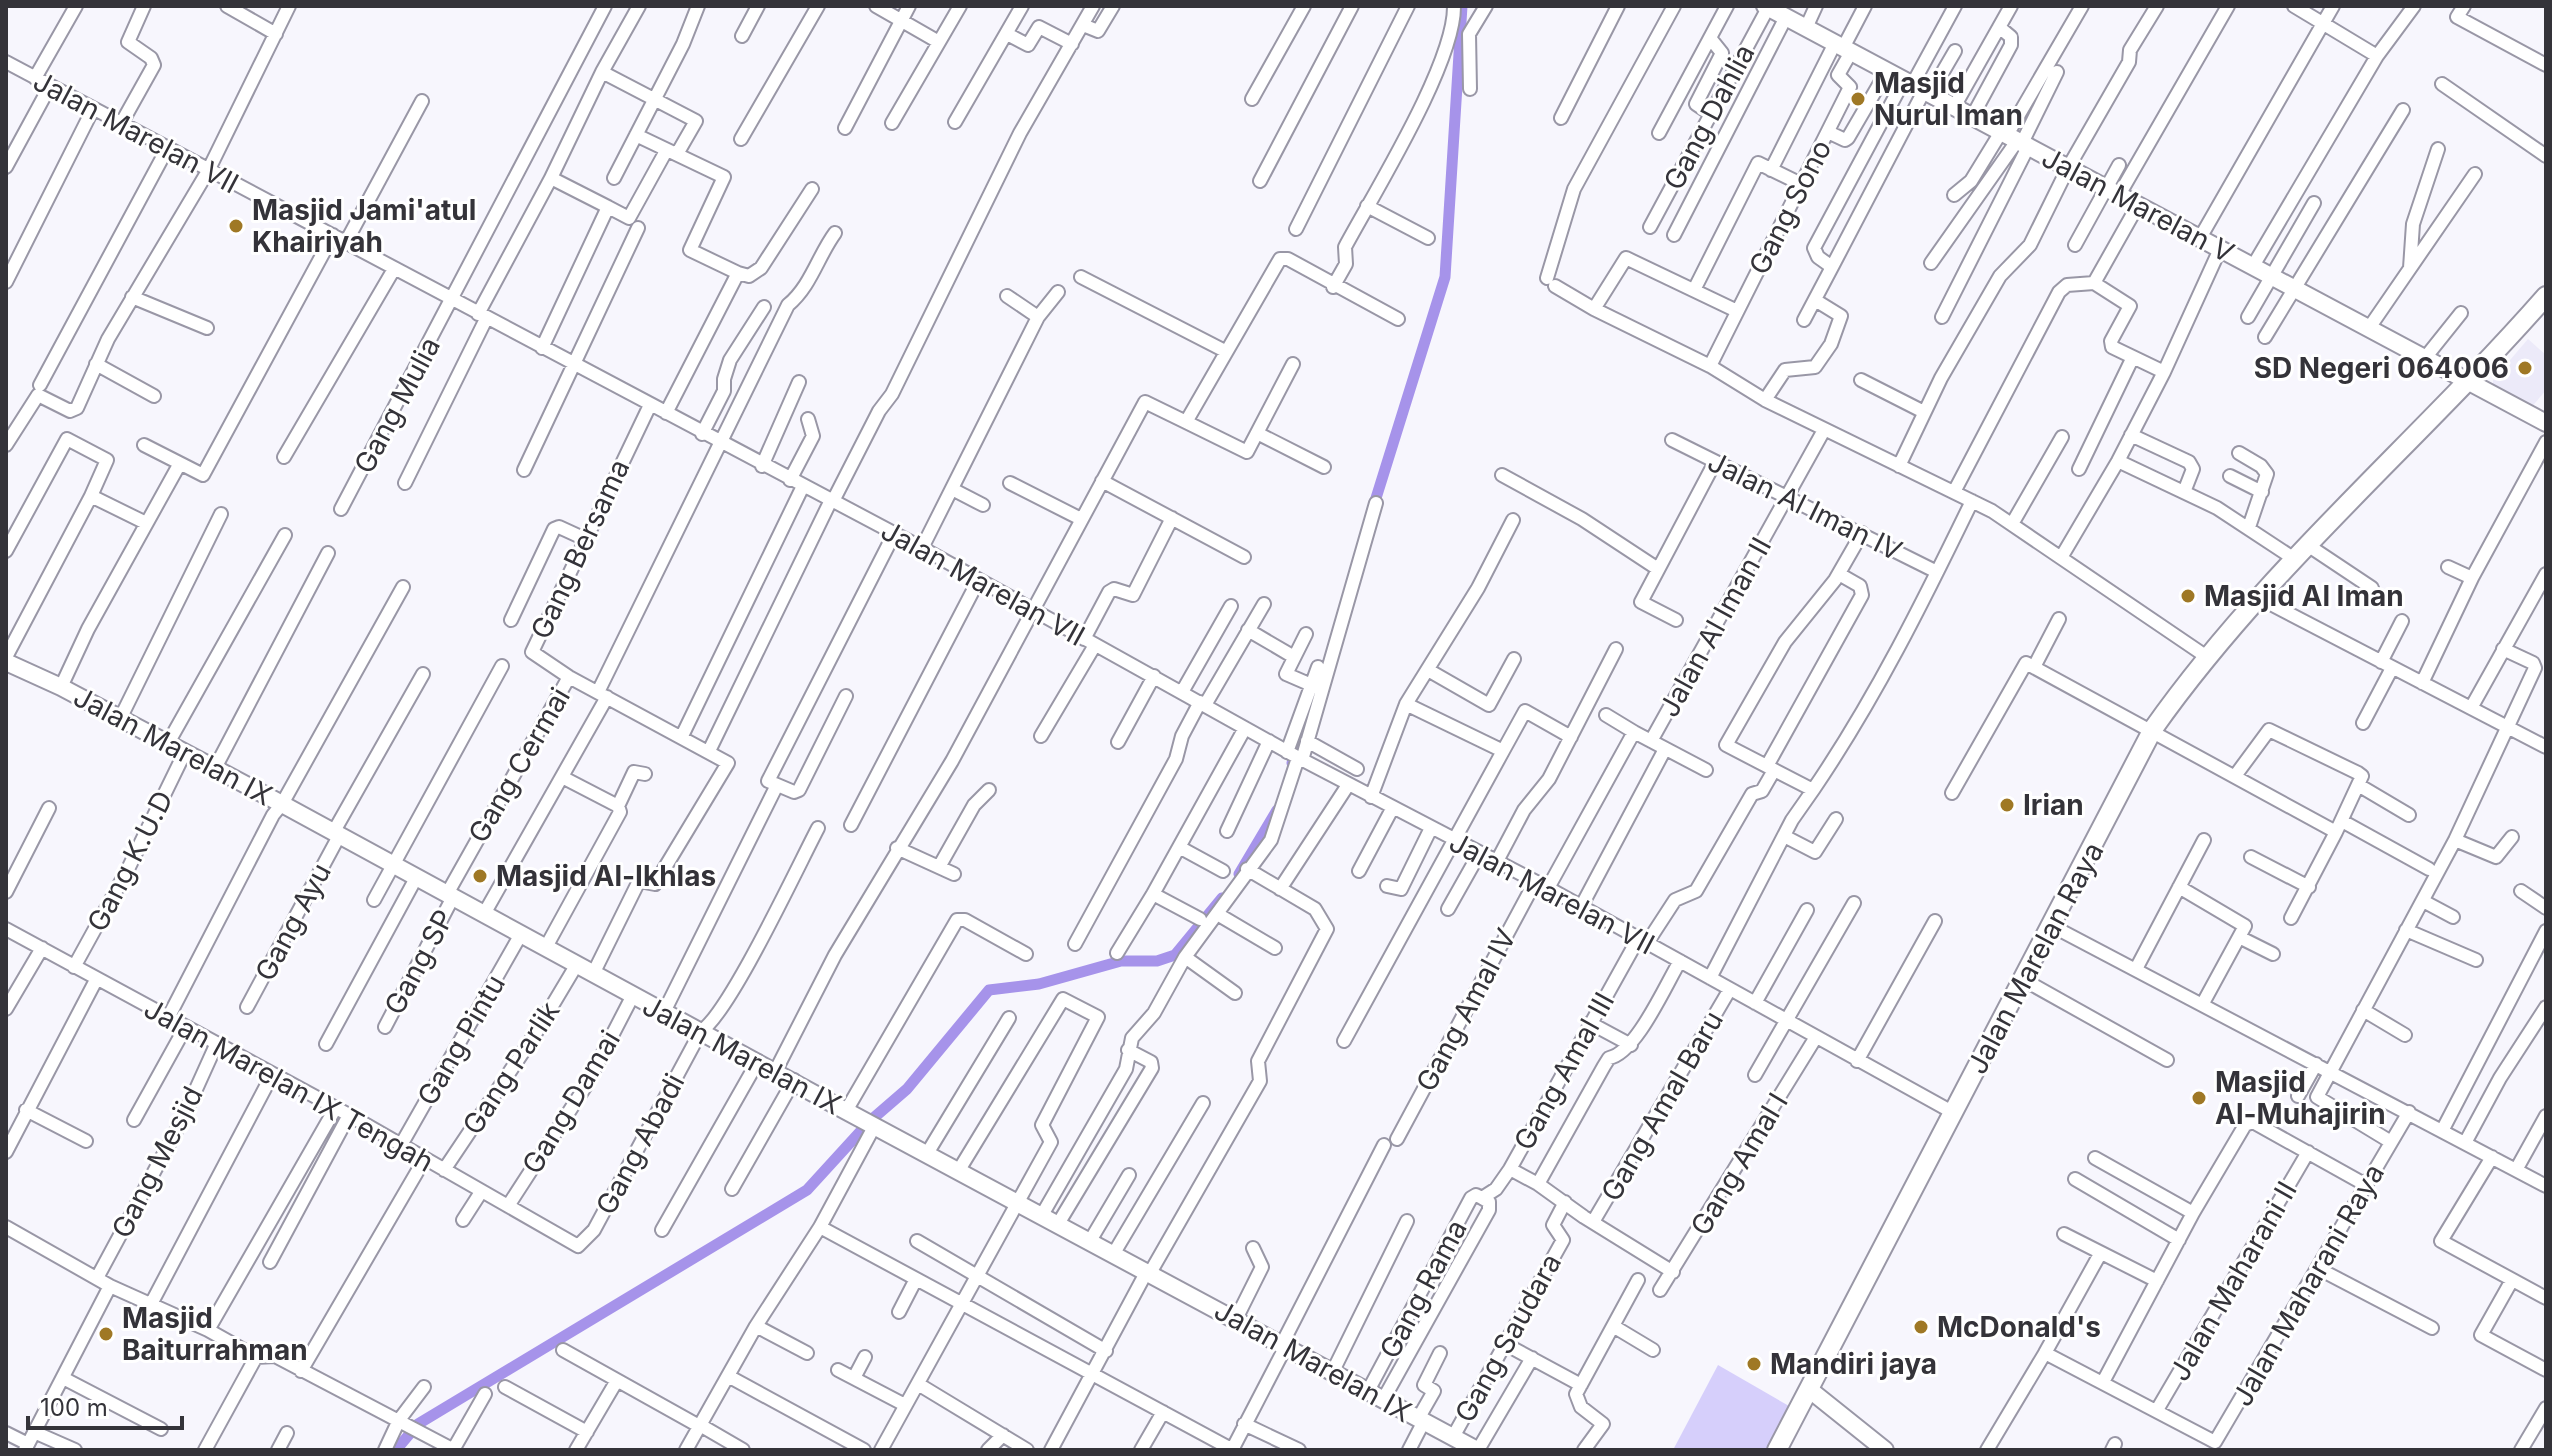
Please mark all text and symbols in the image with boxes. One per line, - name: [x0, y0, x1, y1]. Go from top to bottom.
- street label: Gang Dahlia: [1656, 38, 1762, 196]
- street label: Jalan Marelan VII: [28, 64, 244, 200]
- place label: Masjid Nurul Iman: [1874, 66, 2023, 132]
- marker: Masjid Nurul Iman: [1849, 90, 1867, 108]
- street label: Gang Sono: [1742, 134, 1838, 280]
- street label: Jalan Marelan V: [2036, 140, 2240, 270]
- place label: Masjid Jami'atul Khairiyah: [252, 193, 476, 259]
- marker: Masjid Jami'atul Khairiyah: [227, 217, 245, 235]
- street label: Gang Mulia: [347, 331, 447, 479]
- place label: SD Negeri 064006: [2254, 351, 2509, 385]
- marker: SD Negeri 064006: [2516, 359, 2534, 377]
- street label: Jalan Al Iman IV: [1702, 444, 1908, 568]
- street label: Gang Bersama: [524, 454, 636, 644]
- street label: Jalan Marelan VII: [875, 513, 1091, 653]
- street label: Jalan Al Iman II: [1652, 531, 1778, 723]
- place label: Masjid Al Iman: [2204, 579, 2404, 613]
- marker: Masjid Al Iman: [2179, 587, 2197, 605]
- street label: Jalan Marelan IX: [68, 679, 278, 813]
- street label: Gang Cermai: [461, 682, 577, 848]
- street label: Gang K.U.D: [80, 785, 180, 937]
- place label: Irian: [2023, 788, 2084, 822]
- marker: Irian: [1998, 796, 2016, 814]
- street label: Jalan Marelan VII: [1444, 825, 1660, 961]
- street label: Jalan Marelan Raya: [1960, 836, 2110, 1080]
- street label: Gang Ayu: [248, 858, 338, 986]
- place label: Masjid Al-Ikhlas: [496, 859, 716, 893]
- marker: Masjid Al-Ikhlas: [471, 867, 489, 885]
- street label: Gang SP: [377, 904, 461, 1020]
- street label: Gang Amal IV: [1409, 923, 1523, 1097]
- street label: Gang Pintu: [410, 969, 512, 1111]
- street label: Gang Amal III: [1507, 986, 1621, 1156]
- street label: Jalan Marelan IX: [637, 988, 847, 1122]
- street label: Jalan Marelan IX Tengah: [138, 991, 440, 1179]
- street label: Gang Parlik: [455, 995, 567, 1141]
- street label: Gang Amal Baru: [1594, 1005, 1730, 1207]
- street label: Gang Damai: [515, 1024, 627, 1180]
- place label: Masjid Al-Muhajirin: [2215, 1065, 2386, 1131]
- street label: Gang Abadi: [589, 1068, 691, 1220]
- street label: Gang Mesjid: [104, 1081, 210, 1243]
- street label: Gang Amal I: [1683, 1087, 1795, 1241]
- marker: Masjid Al-Muhajirin: [2190, 1089, 2208, 1107]
- street label: Jalan Maharani Raya: [2225, 1158, 2391, 1412]
- street label: Jalan Maharani II: [2162, 1175, 2304, 1387]
- street label: Gang Rama: [1372, 1214, 1474, 1364]
- street label: Gang Saudara: [1448, 1248, 1568, 1428]
- street label: Jalan Marelan IX: [1209, 1293, 1417, 1429]
- place label: Masjid Baiturrahman: [122, 1301, 308, 1367]
- place label: McDonald's: [1937, 1310, 2101, 1344]
- marker: McDonald's: [1912, 1318, 1930, 1336]
- marker: Masjid Baiturrahman: [97, 1325, 115, 1343]
- place label: Mandiri jaya: [1770, 1347, 1937, 1381]
- marker: Mandiri jaya: [1745, 1355, 1763, 1373]
- scale bar: [28, 1380, 182, 1430]
- text: 100 m: [40, 1393, 108, 1422]

